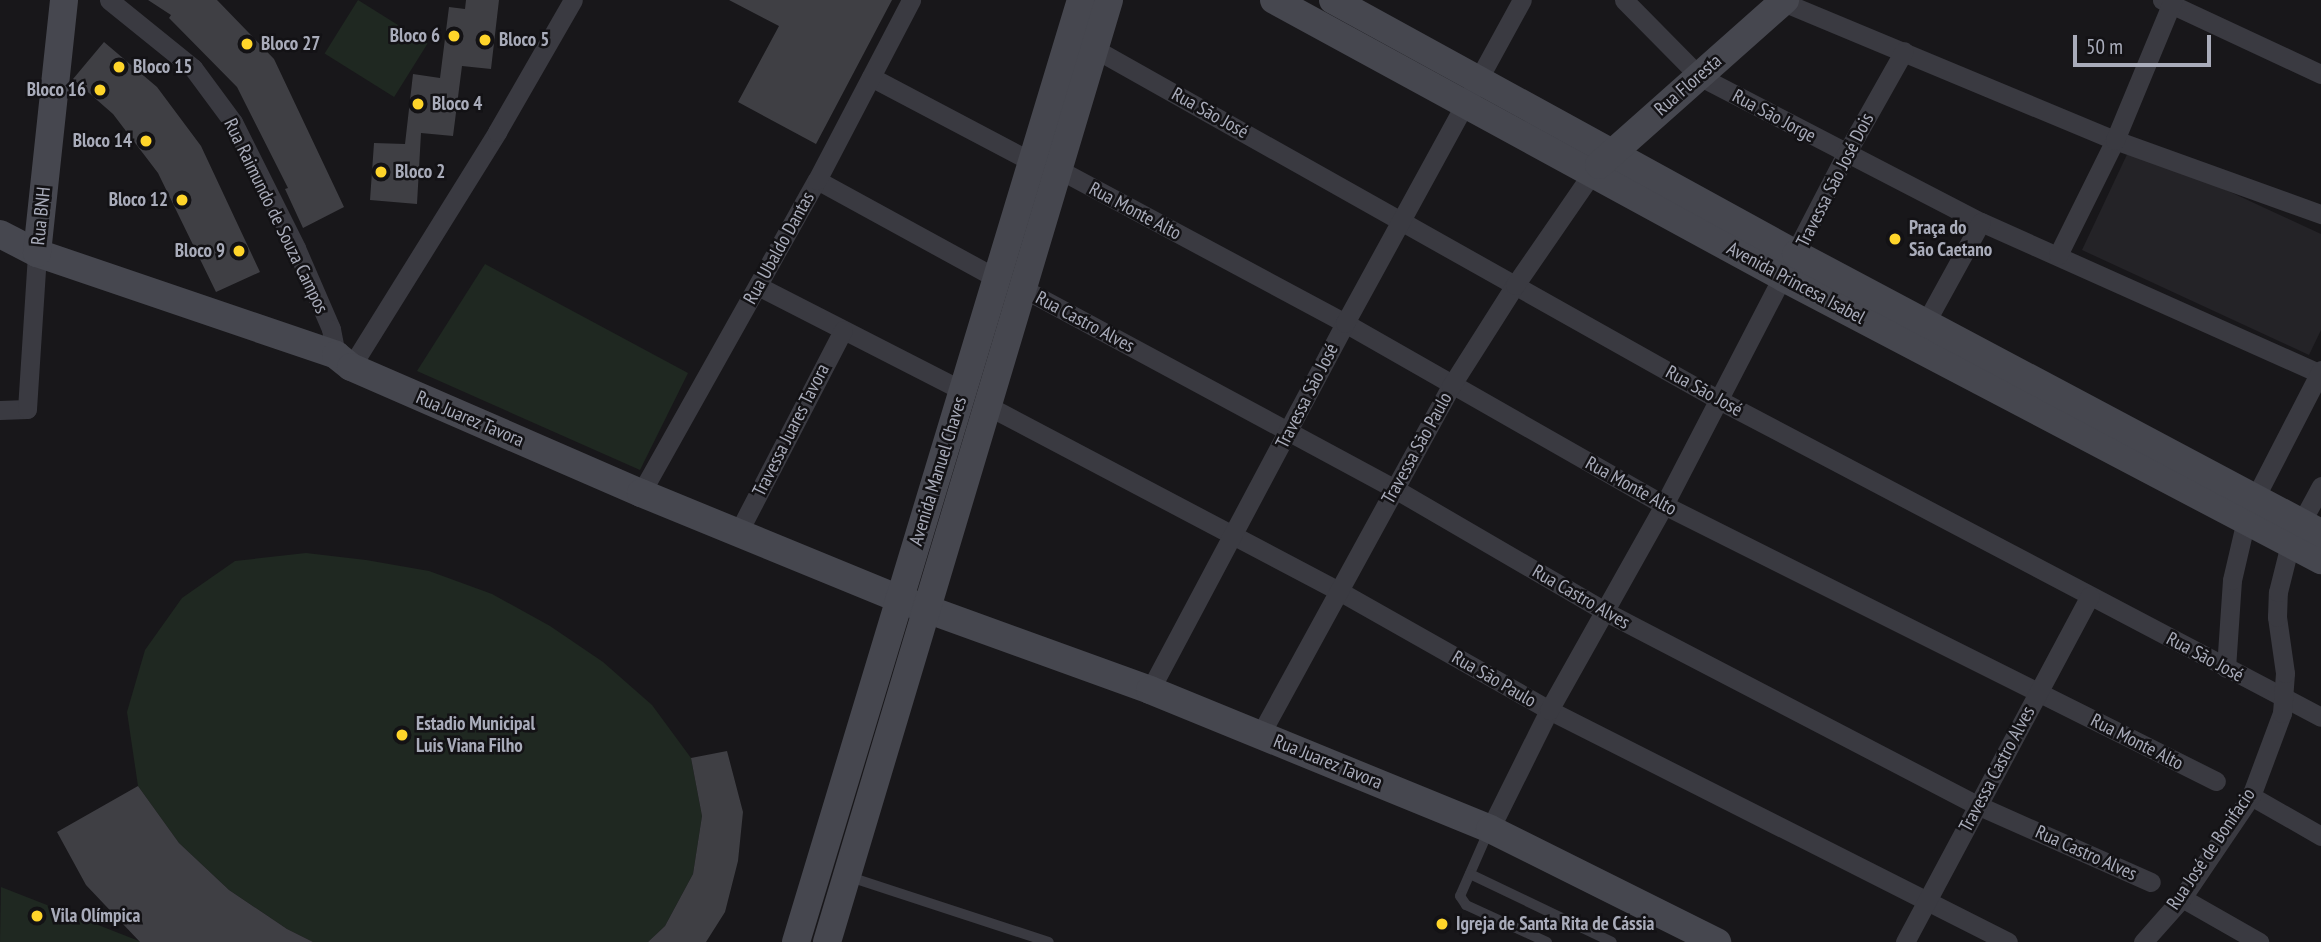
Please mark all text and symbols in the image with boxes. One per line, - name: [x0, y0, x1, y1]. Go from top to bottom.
- scale bar: [2076, 21, 2214, 65]
- place label: Bloco 6: [390, 25, 440, 47]
- marker: Bloco 6: [446, 28, 462, 44]
- place label: Bloco 5: [499, 29, 549, 51]
- marker: Bloco 5: [477, 32, 493, 48]
- place label: Bloco 27: [261, 33, 320, 55]
- text: 50 m: [2086, 33, 2123, 60]
- marker: Bloco 27: [239, 36, 255, 52]
- street label: Rua Floresta: [1650, 50, 1726, 120]
- place label: Bloco 15: [133, 56, 192, 78]
- marker: Bloco 15: [111, 59, 127, 75]
- place label: Bloco 16: [27, 79, 86, 101]
- marker: Bloco 16: [92, 82, 108, 98]
- street label: Rua São José: [1168, 83, 1252, 143]
- street label: Rua São Jorge: [1728, 85, 1820, 147]
- place label: Bloco 4: [432, 93, 482, 115]
- marker: Bloco 4: [410, 96, 426, 112]
- street label: Travessa São José Dois: [1791, 109, 1879, 251]
- street label: Rua Raimundo de Souza Campos: [219, 115, 333, 317]
- place label: Bloco 14: [73, 130, 132, 152]
- marker: Bloco 14: [138, 133, 154, 149]
- place label: Bloco 2: [395, 161, 445, 183]
- marker: Bloco 2: [373, 164, 389, 180]
- street label: Rua Monte Alto: [1085, 177, 1185, 245]
- street label: Rua BNH: [27, 186, 55, 246]
- street label: Rua Ubaldo Dantas: [739, 188, 819, 308]
- place label: Bloco 12: [109, 189, 168, 211]
- marker: Bloco 12: [174, 192, 190, 208]
- place label: Praça do São Caetano: [1909, 217, 1992, 261]
- marker: Praça do São Caetano: [1887, 231, 1903, 247]
- street label: Avenida Princesa Isabel: [1723, 237, 1869, 329]
- place label: Bloco 9: [175, 240, 225, 262]
- marker: Bloco 9: [231, 243, 247, 259]
- street label: Rua Castro Alves: [1031, 286, 1139, 358]
- street label: Travessa São José: [1271, 340, 1343, 452]
- street label: Travessa Juares Tavora: [748, 360, 834, 500]
- street label: Rua São José: [1662, 361, 1746, 421]
- street label: Rua Juarez Tavora: [412, 386, 528, 452]
- street label: Travessa São Paulo: [1377, 388, 1457, 508]
- street label: Avenida Manuel Chaves: [904, 394, 972, 548]
- street label: Rua Monte Alto: [1581, 451, 1681, 521]
- street label: Rua Castro Alves: [1528, 560, 1634, 634]
- street label: Rua São José: [2163, 627, 2247, 687]
- street label: Rua São Paulo: [1448, 646, 1540, 712]
- street label: Travessa Castro Alves: [1954, 702, 2040, 836]
- street label: Rua Monte Alto: [2087, 709, 2187, 775]
- place label: Estadio Municipal Luis Viana Filho: [416, 713, 535, 757]
- marker: Estadio Municipal Luis Viana Filho: [394, 727, 410, 743]
- street label: Rua Juarez Tavora: [1270, 730, 1386, 794]
- street label: Rua José de Bonifacio: [2162, 784, 2260, 914]
- street label: Rua Castro Alves: [2031, 820, 2141, 886]
- place label: Vila Olímpica: [51, 905, 140, 927]
- marker: Vila Olímpica: [29, 908, 45, 924]
- place label: Igreja de Santa Rita de Cássia: [1456, 913, 1655, 935]
- marker: Igreja de Santa Rita de Cássia: [1434, 916, 1450, 932]

